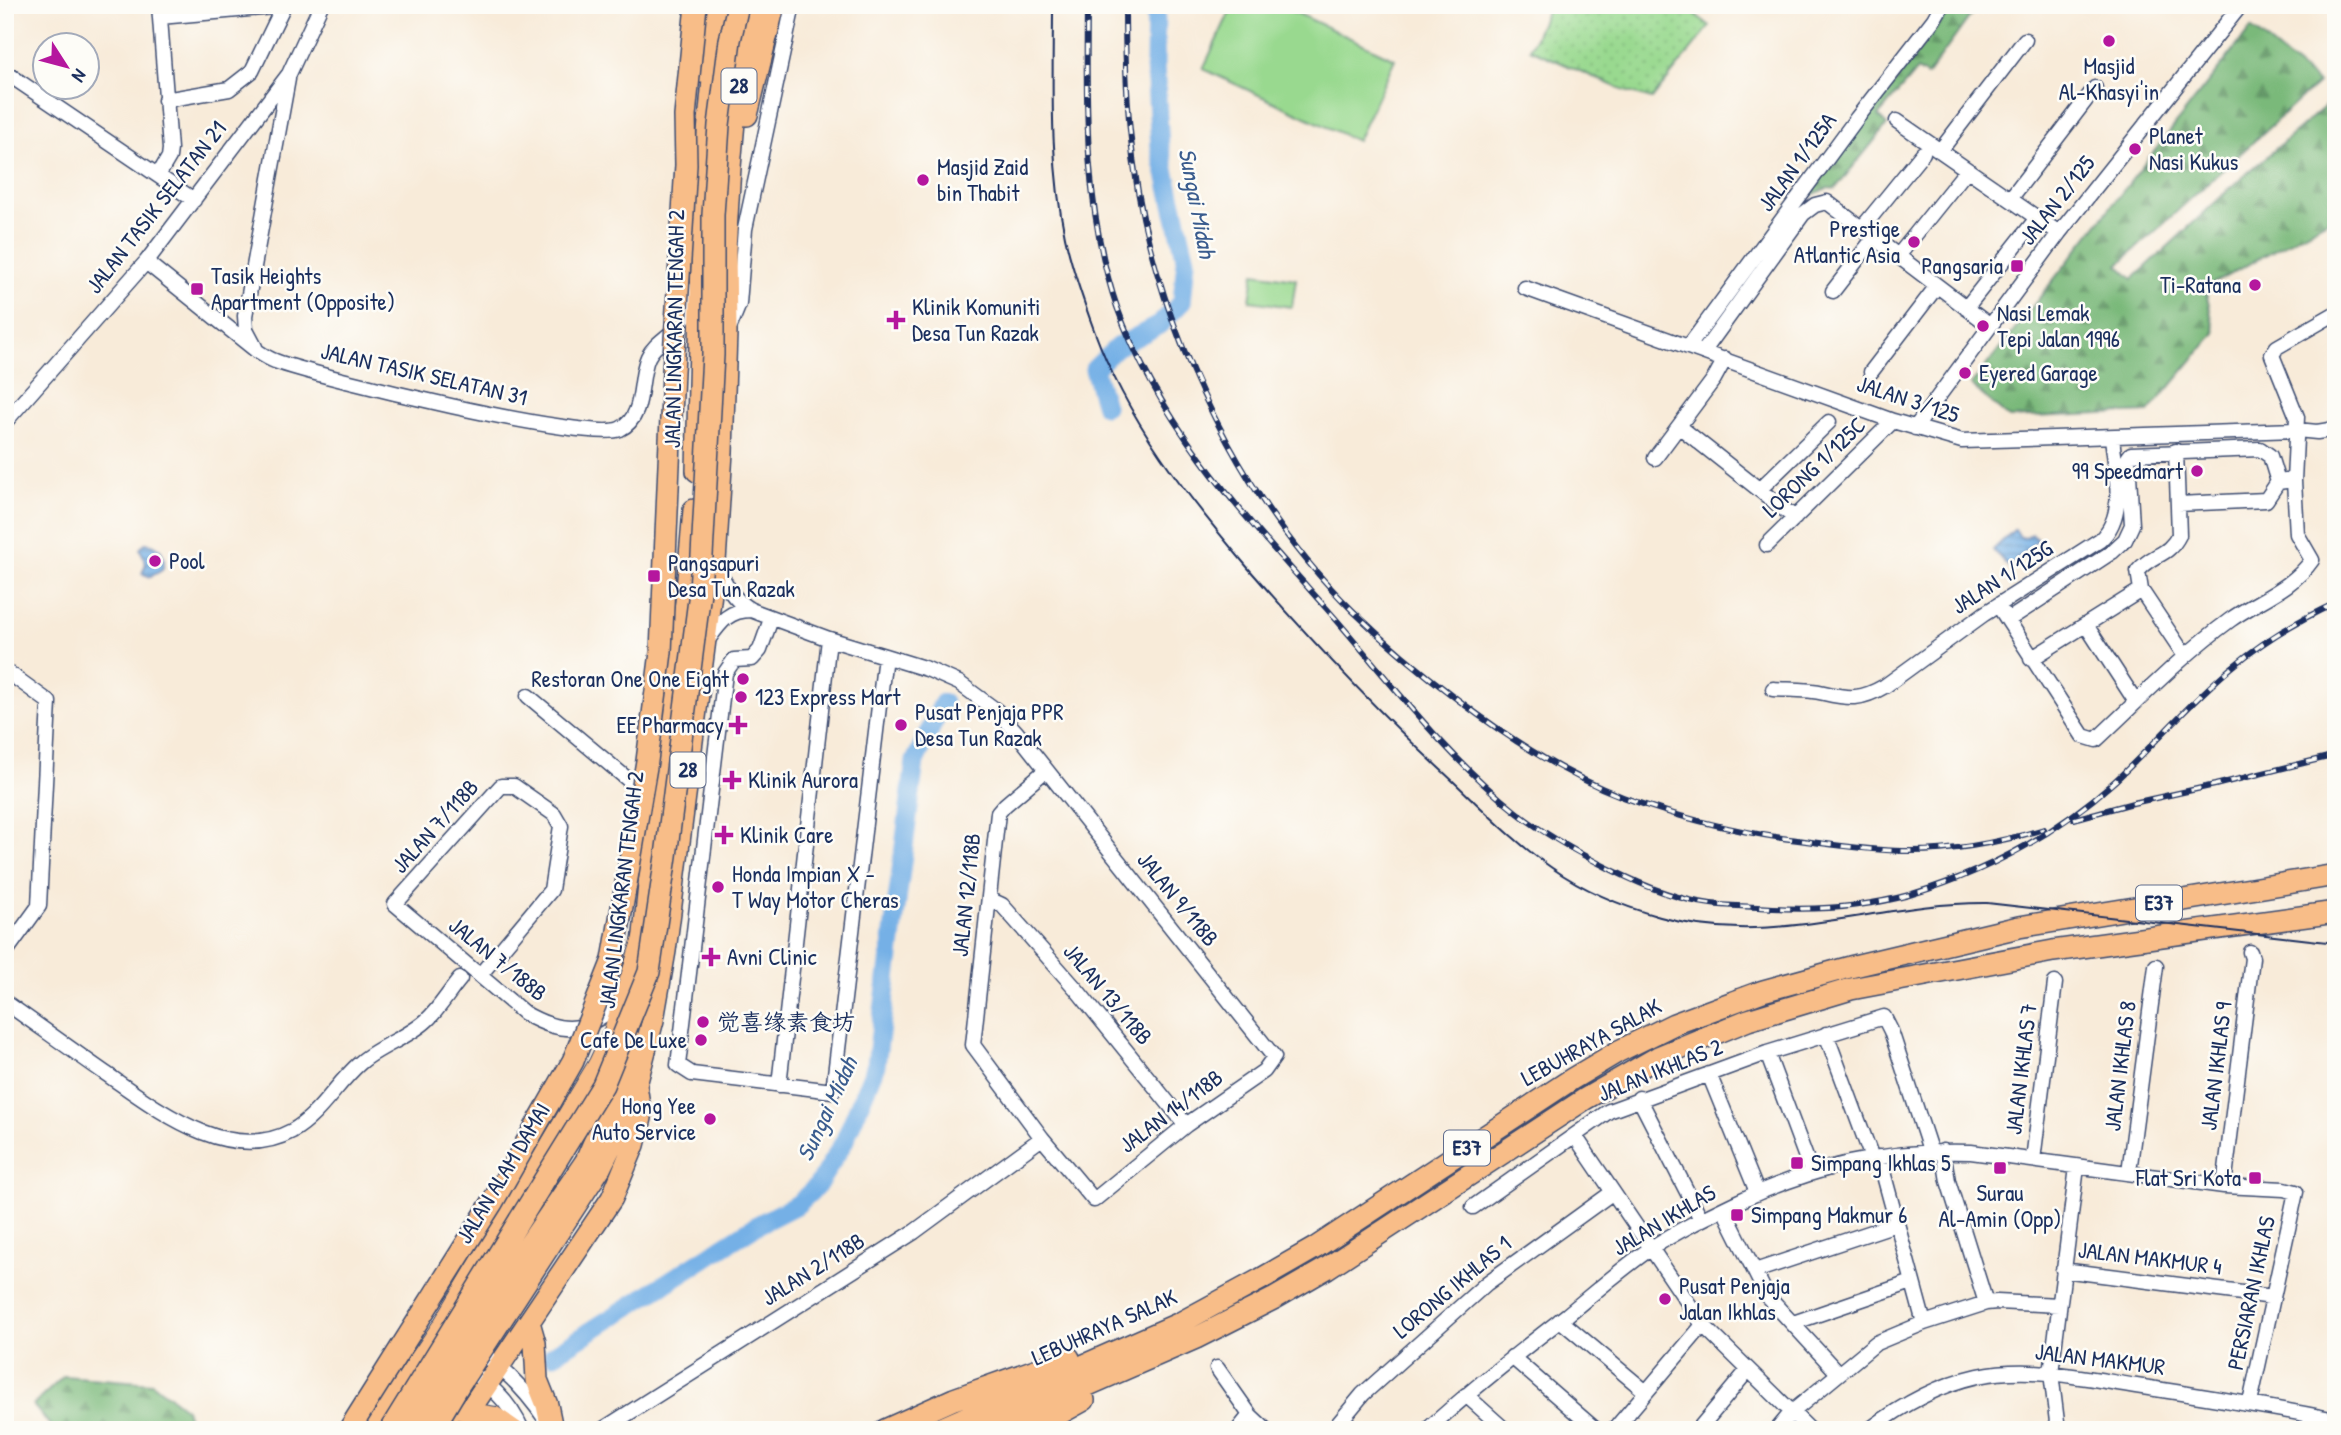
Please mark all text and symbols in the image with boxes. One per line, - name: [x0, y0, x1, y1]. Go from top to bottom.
- north arrow: [32, 32, 102, 102]
- marker: Masjid Al-Khasyi'in: [2101, 33, 2117, 49]
- place label: Masjid Al-Khasyi'in: [2059, 50, 2159, 107]
- text: N: [66, 64, 93, 88]
- road number: 28: [722, 68, 756, 104]
- street label: JALAN 1/125A: [1750, 106, 1843, 217]
- street label: JALAN TASIK SELATAN 21: [78, 114, 233, 300]
- place label: Planet Nasi Kukus: [2149, 120, 2239, 177]
- marker: Planet Nasi Kukus: [2127, 141, 2143, 157]
- water label: Sungai Midah: [1171, 145, 1225, 262]
- street label: JALAN 2/125: [2012, 148, 2102, 251]
- place label: Masjid Zaid bin Thabit: [937, 151, 1028, 208]
- marker: Masjid Zaid bin Thabit: [915, 172, 931, 188]
- street label: JALAN LINGKARAN TENGAH 2: [656, 209, 691, 449]
- place label: Prestige Atlantic Asia: [1794, 213, 1900, 270]
- marker: Prestige Atlantic Asia: [1906, 234, 1922, 250]
- place label: Pangsaria: [1921, 250, 2003, 281]
- marker: Pangsaria: [2009, 258, 2025, 274]
- place label: Tasik Heights Apartment (Opposite): [211, 260, 395, 317]
- place label: Ti-Ratana: [2160, 269, 2241, 300]
- marker: Ti-Ratana: [2247, 277, 2263, 293]
- marker: Tasik Heights Apartment (Opposite): [189, 281, 205, 297]
- place label: Klinik Komuniti Desa Tun Razak: [912, 291, 1040, 348]
- place label: Nasi Lemak Tepi Jalan 1996: [1997, 297, 2120, 354]
- marker: Klinik Komuniti Desa Tun Razak: [886, 310, 906, 330]
- marker: Nasi Lemak Tepi Jalan 1996: [1975, 318, 1991, 334]
- street label: JALAN TASIK SELATAN 31: [318, 335, 530, 412]
- place label: Eyered Garage: [1979, 357, 2098, 388]
- marker: Eyered Garage: [1957, 365, 1973, 381]
- street label: JALAN 3/125: [1853, 367, 1964, 430]
- street label: LORONG 1/125C: [1755, 409, 1872, 524]
- place label: 99 Speedmart: [2072, 455, 2184, 486]
- marker: 99 Speedmart: [2189, 463, 2205, 479]
- street label: JALAN 1/125G: [1945, 532, 2058, 621]
- place label: Pool: [169, 545, 206, 576]
- place label: Pangsapuri Desa Tun Razak: [668, 547, 795, 604]
- marker: Pool: [147, 553, 163, 569]
- marker: Pangsapuri Desa Tun Razak: [646, 568, 662, 584]
- place label: Restoran One One Eight: [531, 663, 730, 694]
- marker: Restoran One One Eight: [735, 671, 751, 687]
- place label: 123 Express Mart: [755, 681, 902, 712]
- marker: 123 Express Mart: [733, 689, 749, 705]
- place label: Pusat Penjaja PPR Desa Tun Razak: [915, 696, 1064, 753]
- place label: EE Pharmacy: [616, 709, 724, 740]
- marker: EE Pharmacy: [730, 717, 746, 733]
- marker: Pusat Penjaja PPR Desa Tun Razak: [893, 717, 909, 733]
- road number: 28: [670, 752, 706, 788]
- place label: Klinik Aurora: [748, 764, 858, 795]
- street label: JALAN LINGKARAN TENGAH 2: [591, 769, 650, 1010]
- marker: Klinik Aurora: [722, 770, 742, 790]
- street label: JALAN 7/118B: [384, 772, 485, 879]
- place label: Klinik Care: [740, 819, 833, 850]
- marker: Klinik Care: [714, 825, 734, 845]
- street label: JALAN 12/118B: [944, 832, 987, 958]
- street label: JALAN 9/118B: [1131, 845, 1226, 953]
- place label: Honda Impian X - T Way Motor Cheras: [732, 858, 899, 915]
- marker: Honda Impian X - T Way Motor Cheras: [710, 879, 726, 895]
- road number: E37: [2136, 886, 2182, 920]
- street label: JALAN 7/188B: [443, 909, 554, 1008]
- street label: JALAN 13/118B: [1057, 936, 1160, 1051]
- place label: Avni Clinic: [727, 941, 817, 972]
- marker: Avni Clinic: [701, 947, 721, 967]
- street label: LEBUHRAYA SALAK: [1515, 990, 1666, 1093]
- street label: JALAN IKHLAS 8: [2096, 999, 2143, 1133]
- street label: JALAN IKHLAS 9: [2192, 1000, 2239, 1132]
- street label: JALAN IKHLAS 7: [1997, 1001, 2044, 1136]
- place label: 觉喜缘素食坊: [717, 1006, 855, 1037]
- marker: 觉喜缘素食坊: [695, 1014, 711, 1030]
- place label: Cafe De Luxe: [580, 1024, 687, 1055]
- street label: JALAN IKHLAS 2: [1593, 1030, 1727, 1109]
- marker: Cafe De Luxe: [693, 1032, 709, 1048]
- water label: Sungai Midah: [788, 1050, 866, 1166]
- street label: JALAN 14/118B: [1113, 1061, 1229, 1160]
- place label: Hong Yee Auto Service: [592, 1090, 696, 1147]
- street label: JALAN ALAM DAMAI: [448, 1096, 557, 1249]
- marker: Hong Yee Auto Service: [702, 1111, 718, 1127]
- road number: E37: [1444, 1130, 1490, 1166]
- place label: Simpang Ikhlas 5: [1811, 1147, 1951, 1178]
- marker: Simpang Ikhlas 5: [1789, 1155, 1805, 1171]
- marker: Surau Al-Amin (Opp): [1992, 1160, 2008, 1176]
- place label: Flat Sri Kota: [2135, 1162, 2241, 1193]
- marker: Flat Sri Kota: [2247, 1170, 2263, 1186]
- street label: JALAN IKHLAS: [1606, 1176, 1722, 1263]
- place label: Surau Al-Amin (Opp): [1939, 1177, 2061, 1234]
- place label: Simpang Makmur 6: [1751, 1199, 1908, 1230]
- marker: Simpang Makmur 6: [1729, 1207, 1745, 1223]
- street label: PERSIARAN IKHLAS: [2219, 1213, 2282, 1373]
- street label: JALAN 2/118B: [755, 1225, 870, 1312]
- street label: LORONG IKHLAS 1: [1386, 1228, 1517, 1345]
- street label: JALAN MAKMUR 4: [2076, 1233, 2224, 1282]
- place label: Pusat Penjaja Jalan Ikhlas: [1679, 1270, 1790, 1327]
- street label: LEBUHRAYA SALAK: [1026, 1281, 1181, 1372]
- marker: Pusat Penjaja Jalan Ikhlas: [1657, 1291, 1673, 1307]
- street label: JALAN MAKMUR: [2033, 1335, 2167, 1382]

